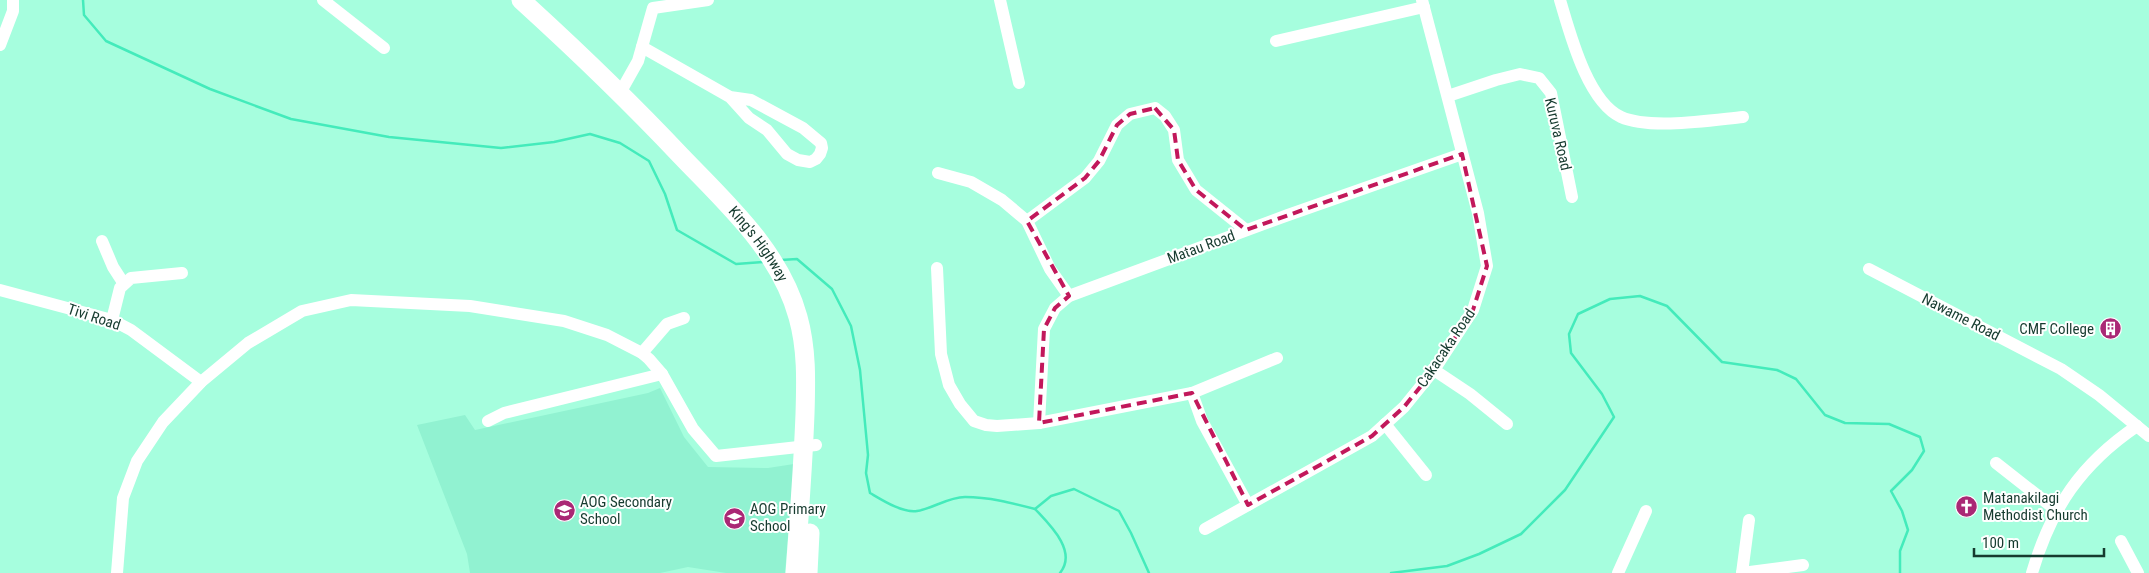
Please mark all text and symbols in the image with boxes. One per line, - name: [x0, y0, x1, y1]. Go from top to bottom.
- street label: Kuruva Road: [1541, 96, 1575, 172]
- street label: King's Highway: [725, 202, 792, 285]
- street label: Matau Road: [1165, 226, 1237, 268]
- street label: Nawame Road: [1919, 290, 2003, 344]
- street label: Tivi Road: [65, 300, 123, 334]
- street label: Cakacaka Road: [1413, 305, 1479, 391]
- building icon: CMF College: [2098, 317, 2122, 341]
- place label: CMF College: [2019, 320, 2094, 338]
- place label: Matanakilagi Methodist Church: [1983, 489, 2088, 524]
- place label: AOG Secondary School: [580, 493, 672, 528]
- church icon: Matanakilagi Methodist Church: [1955, 495, 1979, 519]
- school or university icon: AOG Secondary School: [552, 499, 576, 523]
- place label: AOG Primary School: [750, 500, 826, 535]
- school or university icon: AOG Primary School: [722, 506, 746, 530]
- scale bar: [1974, 526, 2104, 558]
- text: 100 m: [1982, 534, 2019, 552]

